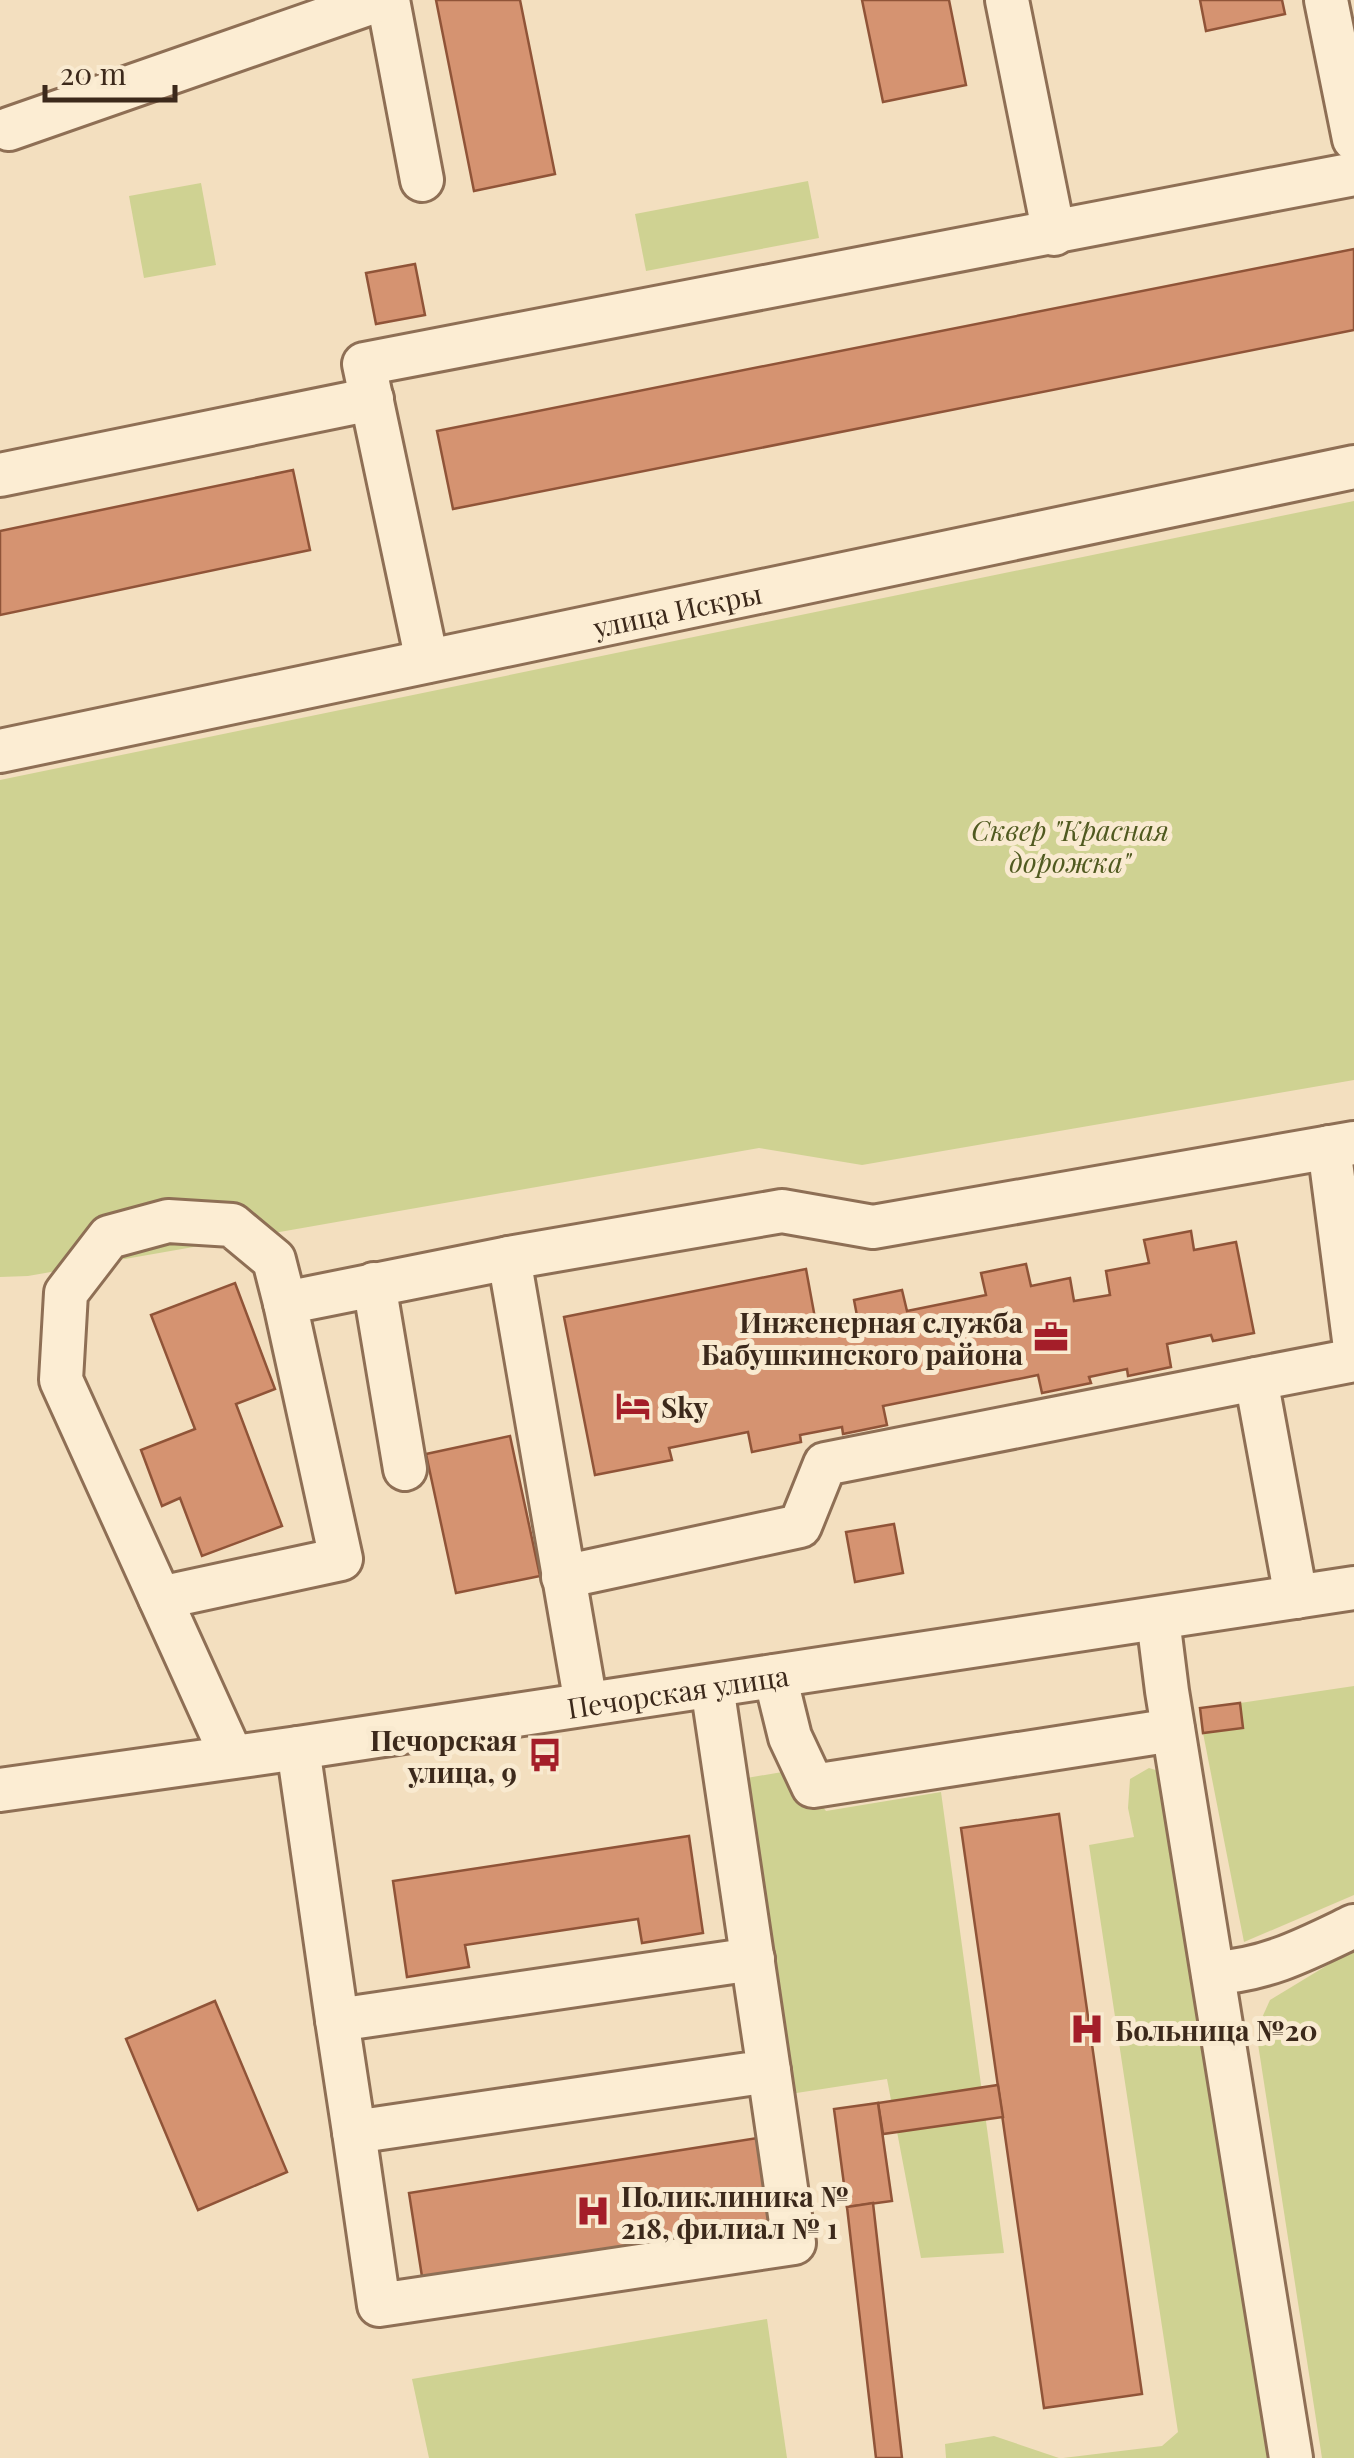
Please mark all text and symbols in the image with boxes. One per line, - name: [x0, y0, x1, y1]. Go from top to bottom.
- scale bar: [45, 40, 175, 102]
- text: 20 m: [60, 53, 127, 93]
- street label: улица Искры: [589, 573, 765, 645]
- park label: Сквер "Красная дорожка": [971, 811, 1169, 880]
- place label: Инженерная служба Бабушкинского района: [701, 1303, 1023, 1372]
- office icon: Инженерная служба Бабушкинского района: [1032, 1318, 1070, 1356]
- hotel icon: Sky: [614, 1387, 652, 1425]
- place label: Sky: [661, 1388, 709, 1425]
- street label: Печорская улица: [564, 1655, 791, 1725]
- place label: Печорская улица, 9: [370, 1721, 517, 1790]
- bus stop icon: Печорская улица, 9: [526, 1736, 564, 1774]
- hospital icon: Больница №20: [1068, 2010, 1106, 2048]
- place label: Больница №20: [1115, 2011, 1317, 2048]
- place label: Поликлиника № 218, филиал № 1: [621, 2177, 849, 2246]
- hospital icon: Поликлиника № 218, филиал № 1: [574, 2192, 612, 2230]

